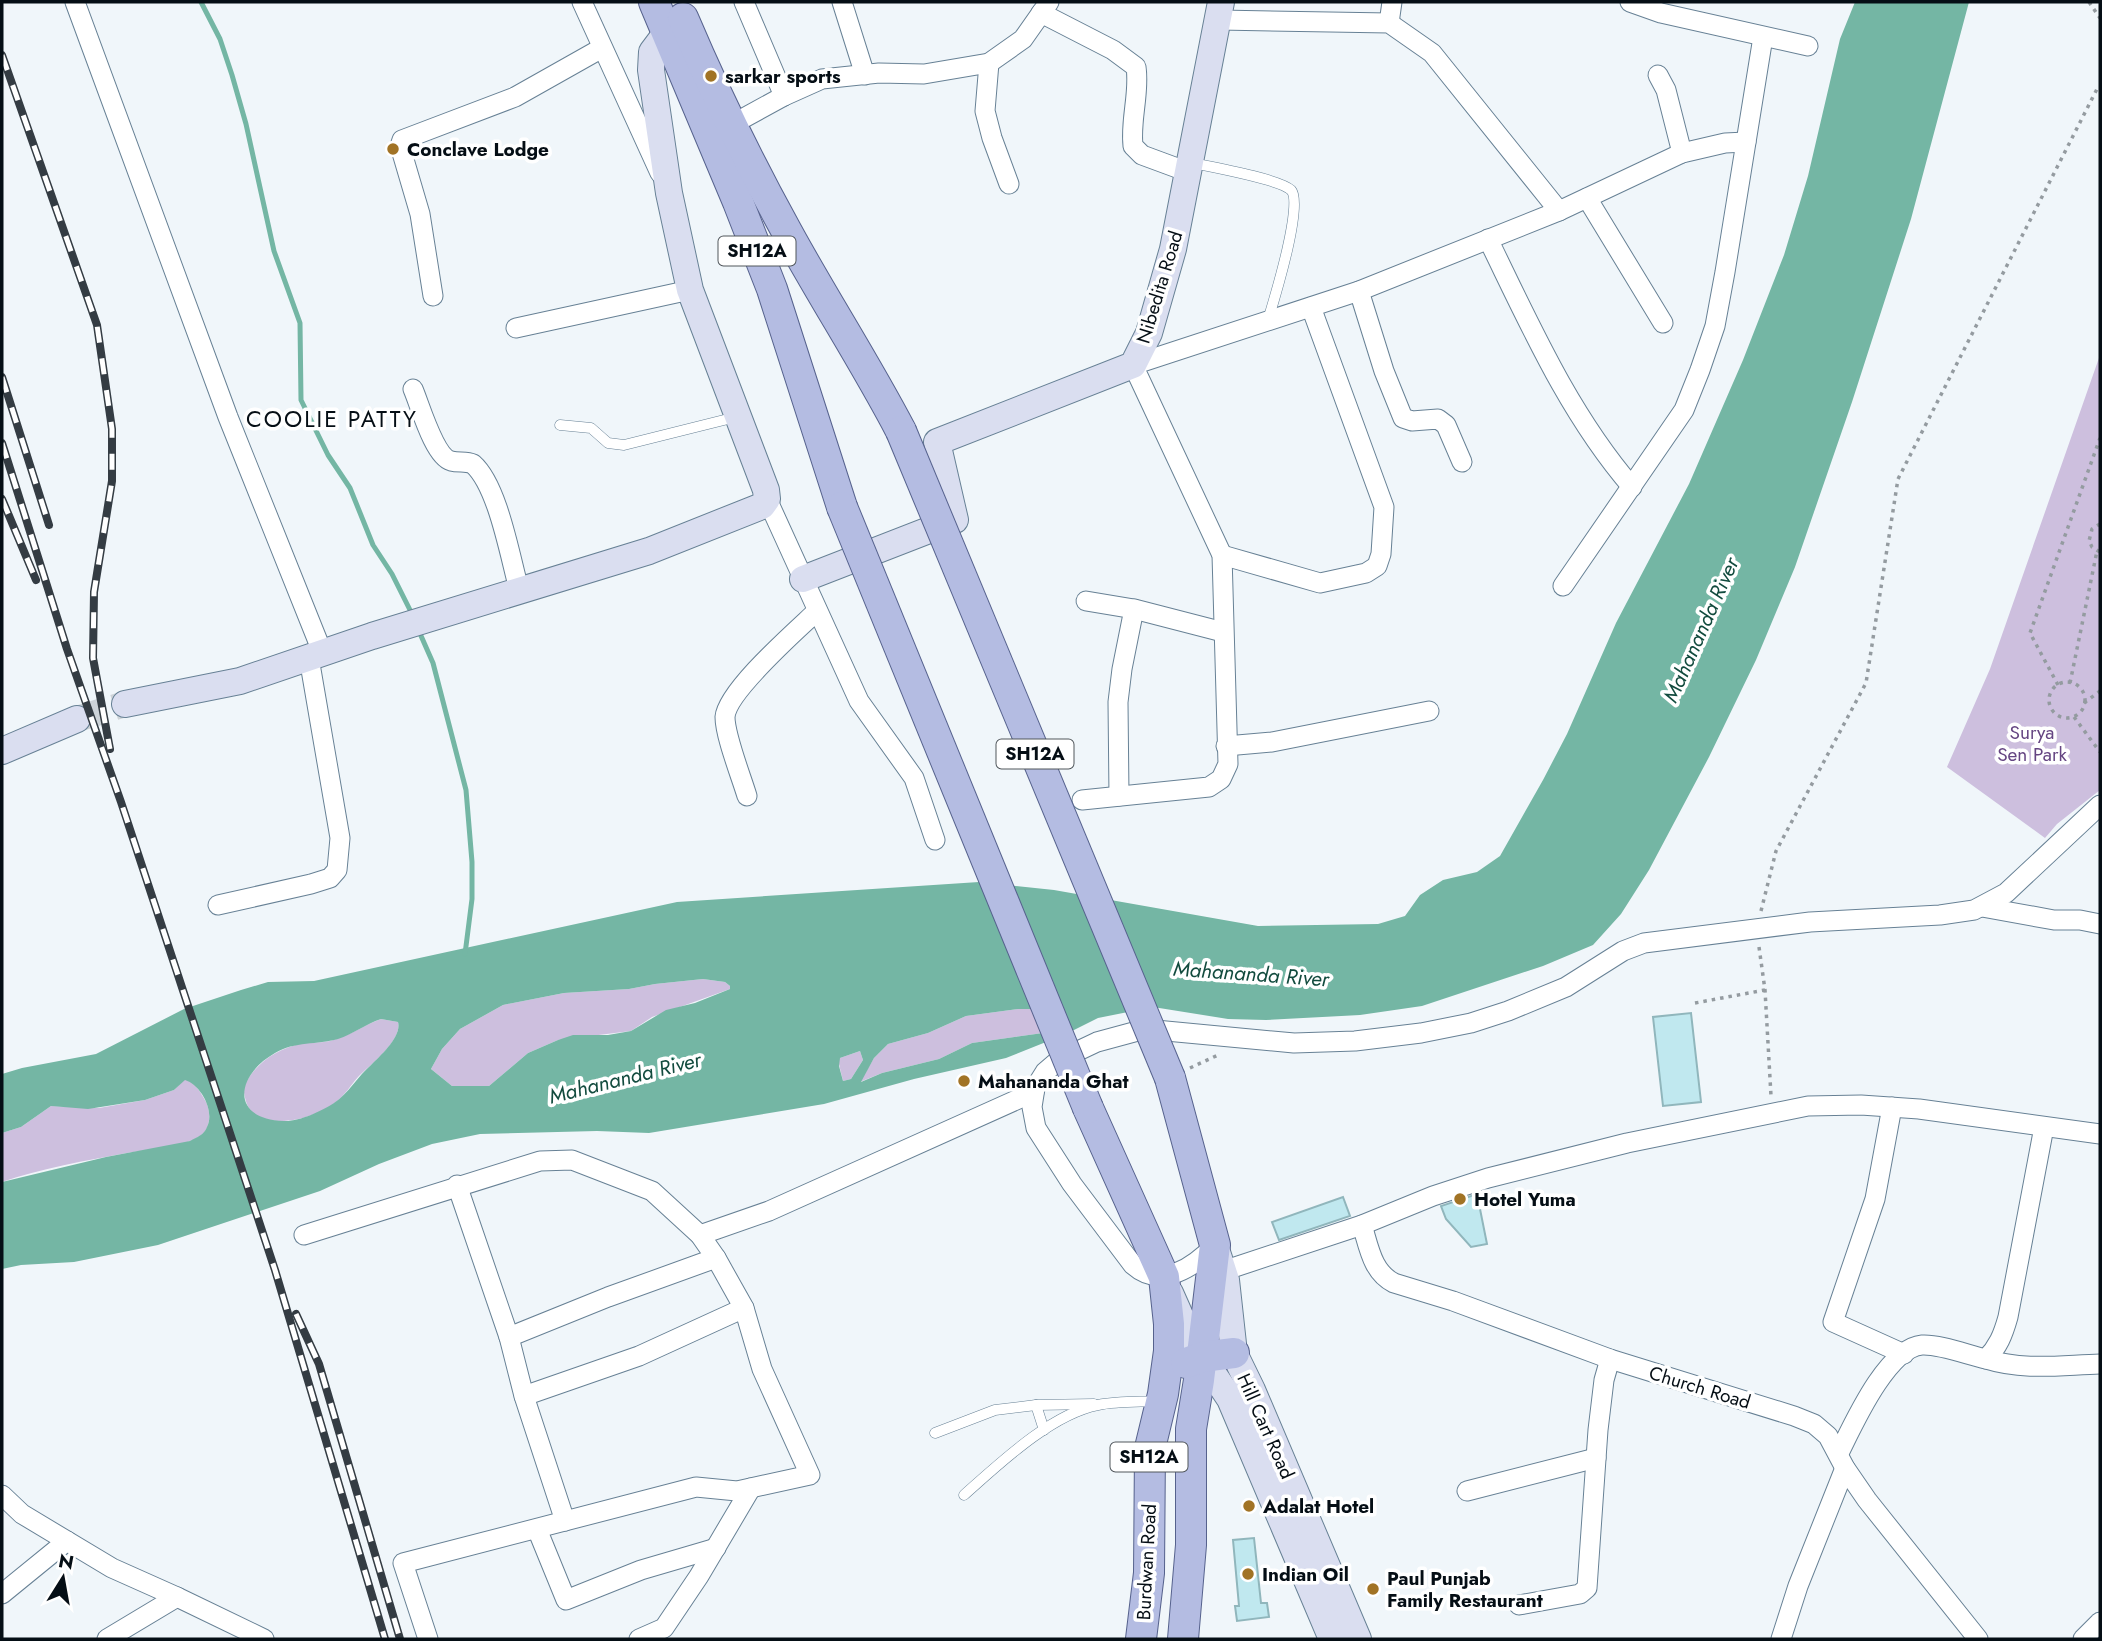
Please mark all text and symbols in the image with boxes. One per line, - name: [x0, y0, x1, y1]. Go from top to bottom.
- place label: sarkar sports: [725, 63, 841, 90]
- marker: sarkar sports: [703, 68, 719, 84]
- place label: Conclave Lodge: [407, 136, 549, 163]
- marker: Conclave Lodge: [385, 141, 401, 157]
- street label: Nibedita Road: [1130, 228, 1189, 347]
- road number: SH12A: [718, 236, 796, 265]
- district label: COOLIE PATTY: [246, 402, 418, 436]
- water label: Mahananda River: [1656, 552, 1747, 707]
- park label: Surya Sen Park: [1997, 719, 2068, 768]
- road number: SH12A: [996, 740, 1074, 768]
- water label: Mahananda River: [1172, 954, 1331, 994]
- water label: Mahananda River: [546, 1044, 705, 1111]
- place label: Mahananda Ghat: [978, 1068, 1129, 1095]
- marker: Mahananda Ghat: [956, 1073, 972, 1089]
- place label: Hotel Yuma: [1474, 1186, 1576, 1213]
- marker: Hotel Yuma: [1452, 1191, 1468, 1207]
- street label: Church Road: [1646, 1359, 1754, 1416]
- street label: Hill Cart Road: [1230, 1369, 1301, 1483]
- road number: SH12A: [1110, 1442, 1188, 1472]
- place label: Adalat Hotel: [1262, 1493, 1374, 1520]
- marker: Adalat Hotel: [1241, 1498, 1257, 1514]
- street label: Burdwan Road: [1130, 1503, 1163, 1621]
- north arrow: [28, 1543, 98, 1613]
- text: N: [56, 1547, 76, 1576]
- place label: Indian Oil: [1262, 1561, 1349, 1588]
- place label: Paul Punjab Family Restaurant: [1387, 1565, 1543, 1614]
- marker: Indian Oil: [1240, 1566, 1256, 1582]
- marker: Paul Punjab Family Restaurant: [1365, 1581, 1381, 1597]

